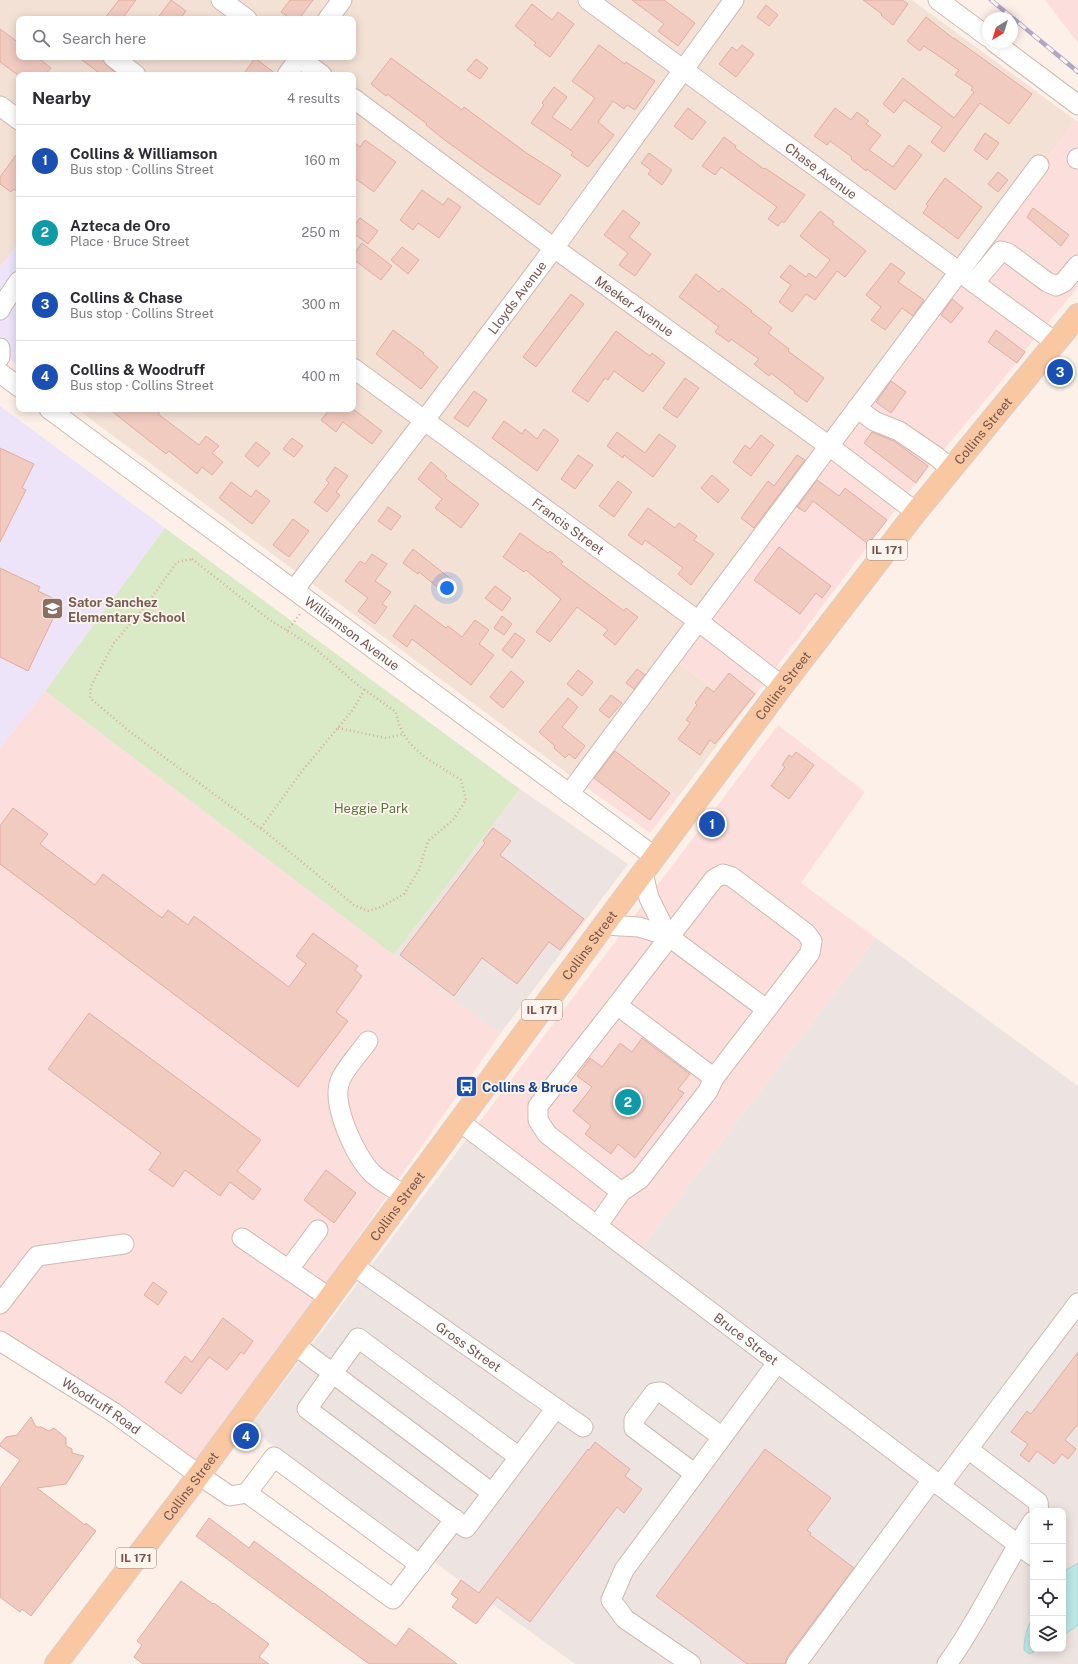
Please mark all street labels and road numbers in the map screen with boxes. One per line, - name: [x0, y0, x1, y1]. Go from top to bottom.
- street label: Chase Avenue: [782, 140, 860, 202]
- street label: Lloyds Avenue: [485, 258, 550, 337]
- street label: Meeker Avenue: [592, 273, 677, 340]
- street label: Collins Street: [951, 394, 1015, 468]
- street label: Francis Street: [529, 495, 607, 558]
- road number: IL 171: [867, 540, 907, 560]
- street label: Williamson Avenue: [301, 594, 402, 674]
- street label: Collins Street: [752, 648, 814, 723]
- street label: Collins Street: [559, 908, 620, 983]
- road number: IL 171: [522, 1000, 562, 1020]
- street label: Collins Street: [367, 1169, 428, 1244]
- street label: Bruce Street: [711, 1310, 781, 1368]
- street label: Gross Street: [433, 1319, 504, 1375]
- street label: Woodruff Road: [59, 1375, 143, 1437]
- street label: Collins Street: [160, 1449, 222, 1524]
- road number: IL 171: [116, 1548, 156, 1568]

